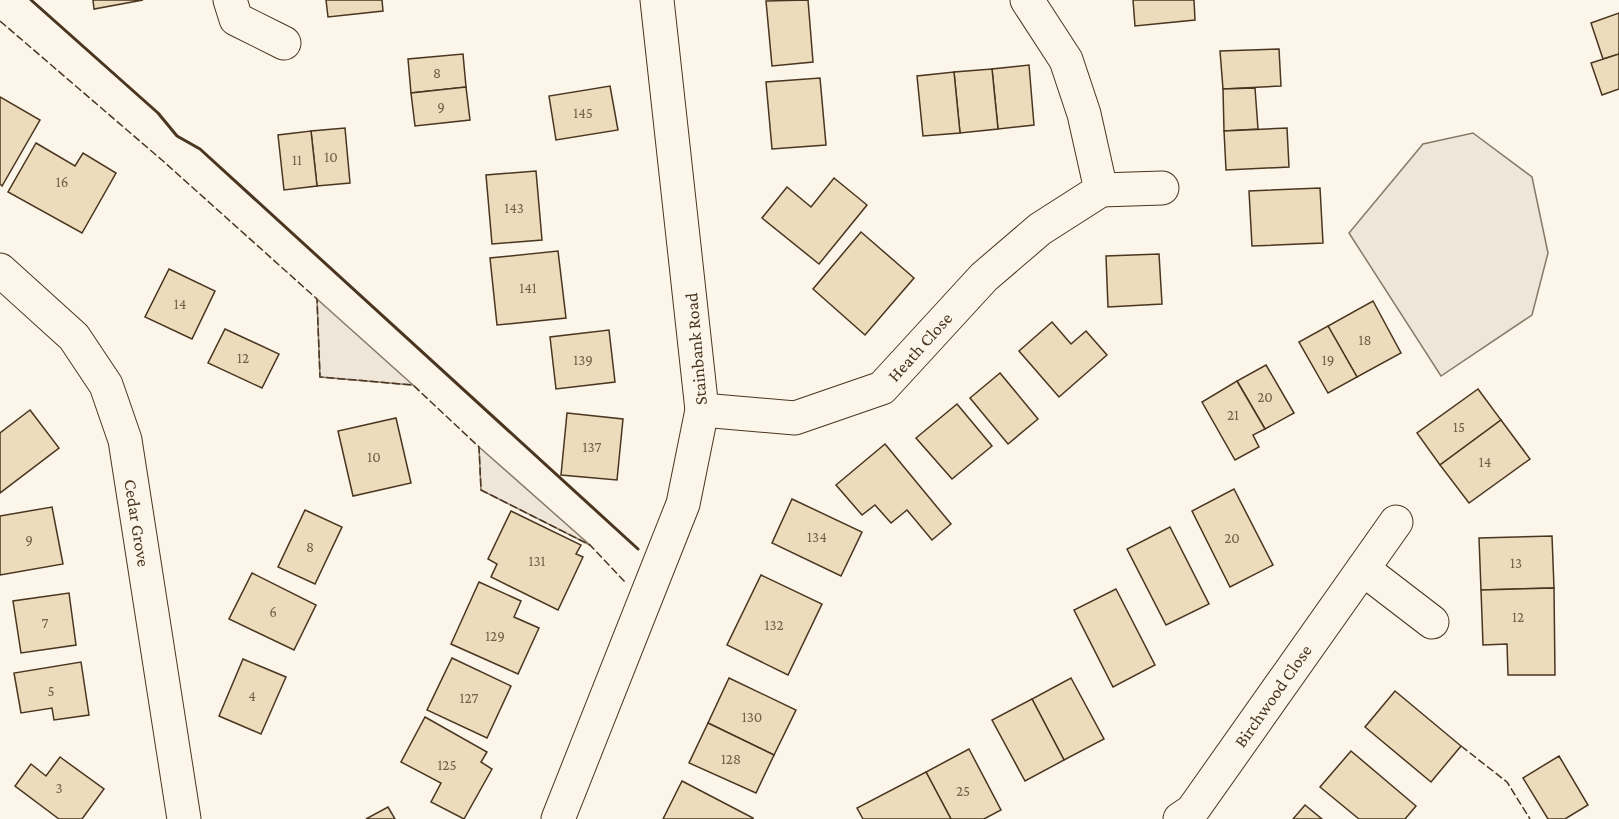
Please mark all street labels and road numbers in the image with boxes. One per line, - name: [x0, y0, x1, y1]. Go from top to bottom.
- street label: Stainbank Road: [681, 291, 711, 406]
- street label: Heath Close: [884, 308, 956, 386]
- street label: Cedar Grove: [120, 478, 154, 568]
- street label: Birchwood Close: [1230, 641, 1316, 751]

